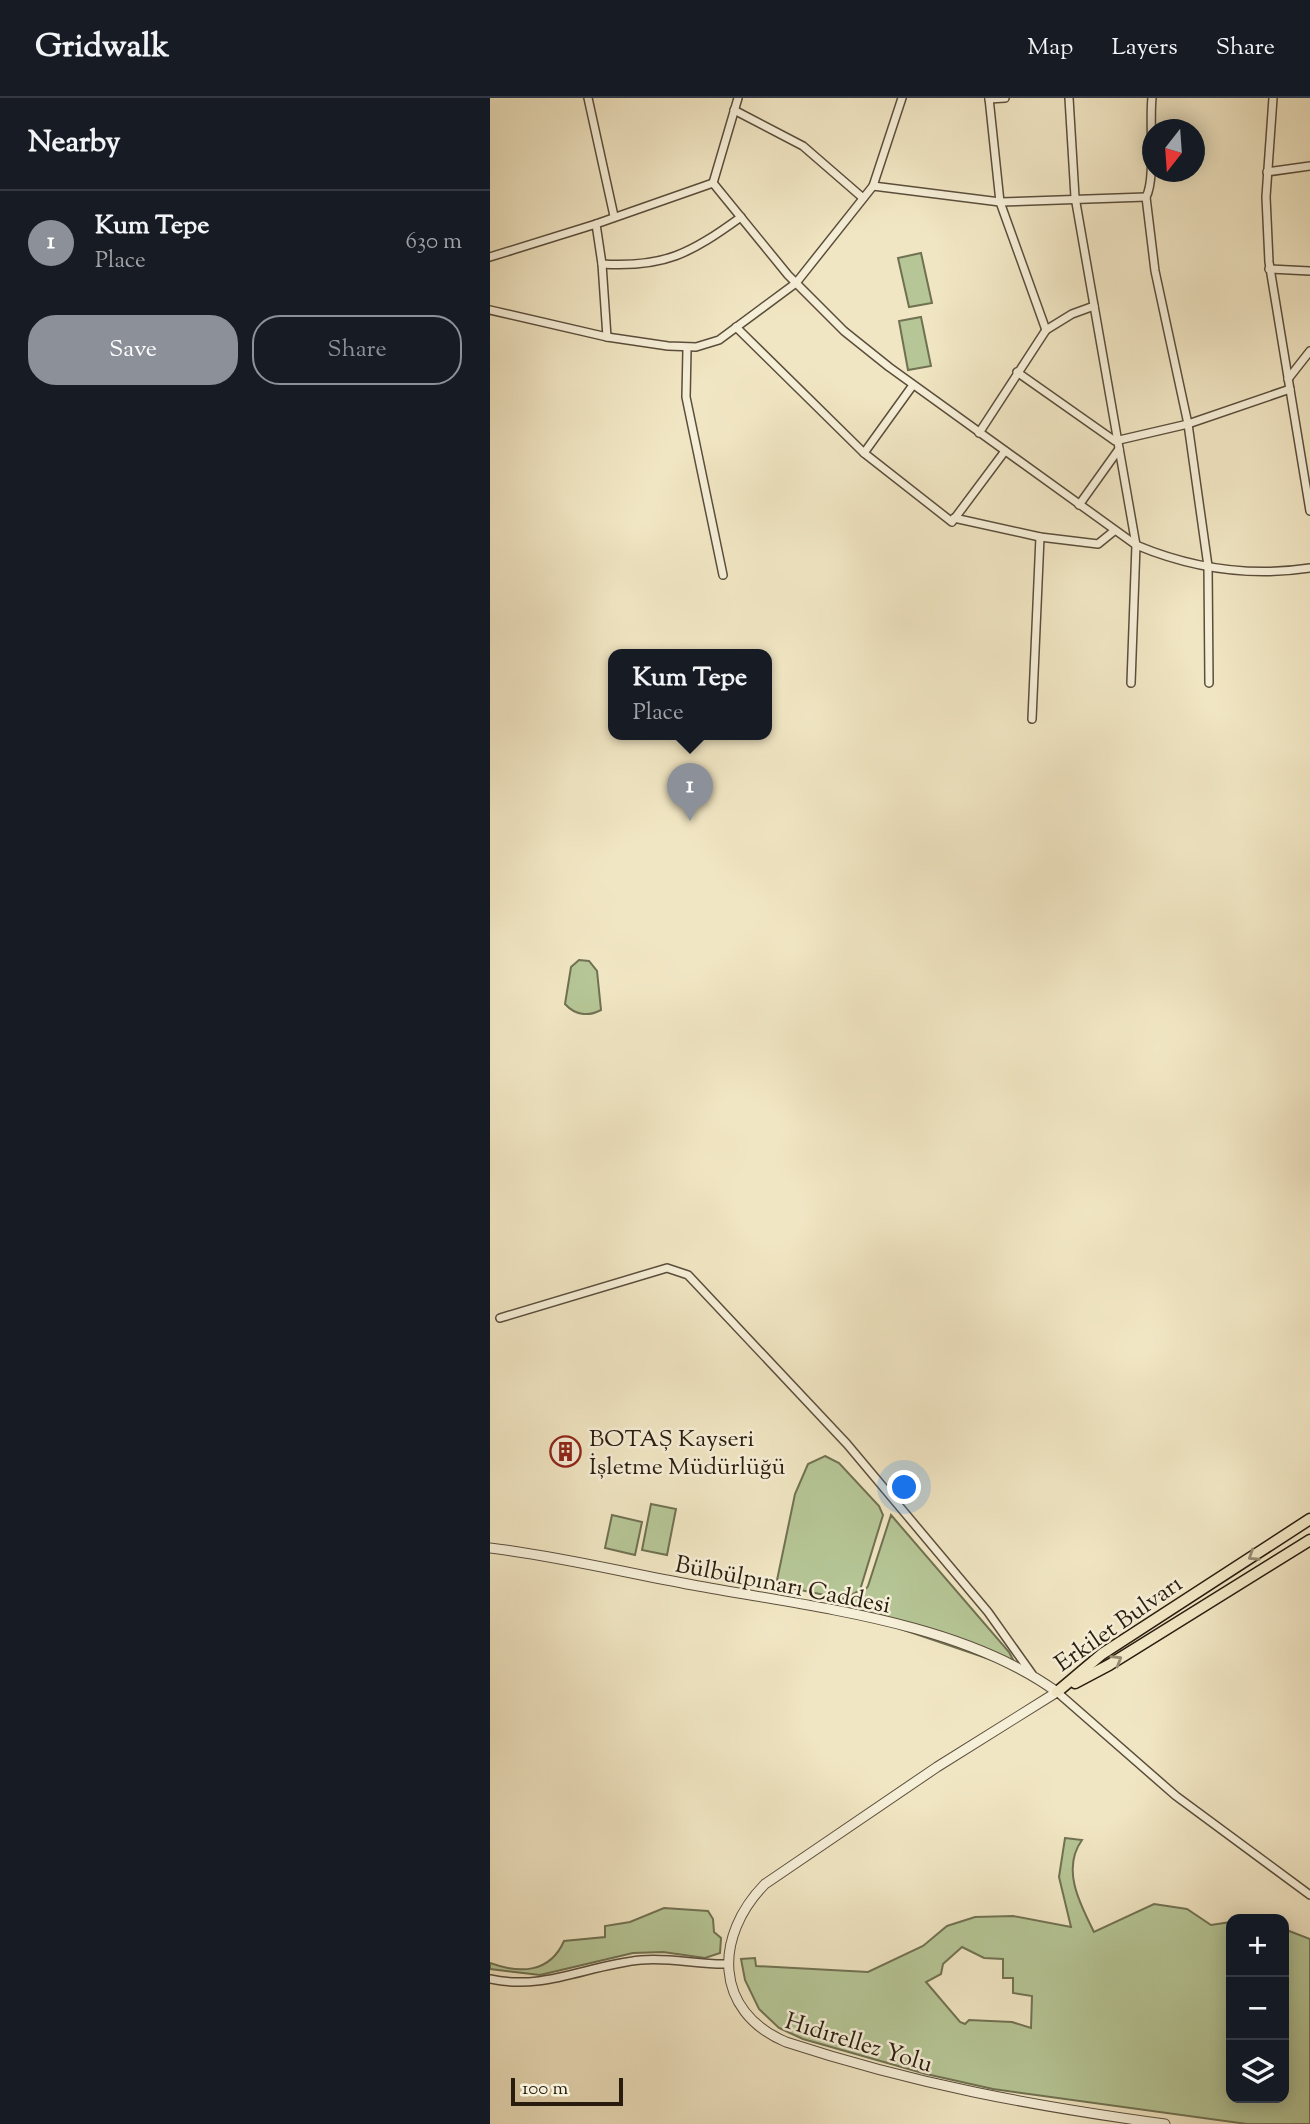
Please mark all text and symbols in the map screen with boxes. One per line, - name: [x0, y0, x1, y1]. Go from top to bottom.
- text: Gridwalk: [35, 24, 169, 72]
- text: Map: [1027, 31, 1073, 65]
- text: Layers: [1111, 31, 1178, 65]
- text: Share: [1216, 31, 1275, 65]
- north arrow: [1142, 119, 1205, 182]
- text: Nearby: [28, 122, 120, 165]
- text: Kum Tepe: [95, 208, 209, 245]
- text: 1: [47, 226, 55, 259]
- text: 630 m: [405, 226, 462, 259]
- text: Place: [95, 245, 146, 278]
- button: Save: [28, 315, 238, 385]
- button: Share: [252, 315, 462, 385]
- popup: [608, 649, 772, 740]
- text: Kum Tepe: [633, 660, 747, 697]
- text: Place: [633, 697, 684, 730]
- pin: 1: [667, 763, 713, 821]
- place label: BOTAŞ Kayseri İşletme Müdürlüğü: [589, 1423, 785, 1485]
- building icon: BOTAŞ Kayseri İşletme Müdürlüğü: [549, 1435, 583, 1469]
- your location: [887, 1470, 921, 1504]
- street label: Bülbülpınarı Caddesi: [672, 1548, 894, 1624]
- one-way arrow: [1247, 1548, 1260, 1561]
- street label: Erkilet Bulvarı: [1049, 1568, 1190, 1681]
- one-way arrow: [1109, 1656, 1122, 1669]
- map controls: [1226, 1914, 1289, 2103]
- button: +: [1226, 1914, 1289, 1977]
- button: −: [1226, 1977, 1289, 2040]
- street label: Hıdırellez Yolu: [781, 2005, 936, 2083]
- button: layers: [1226, 2040, 1289, 2103]
- scale bar: [511, 2075, 623, 2107]
- text: 100 m: [522, 2076, 568, 2103]

